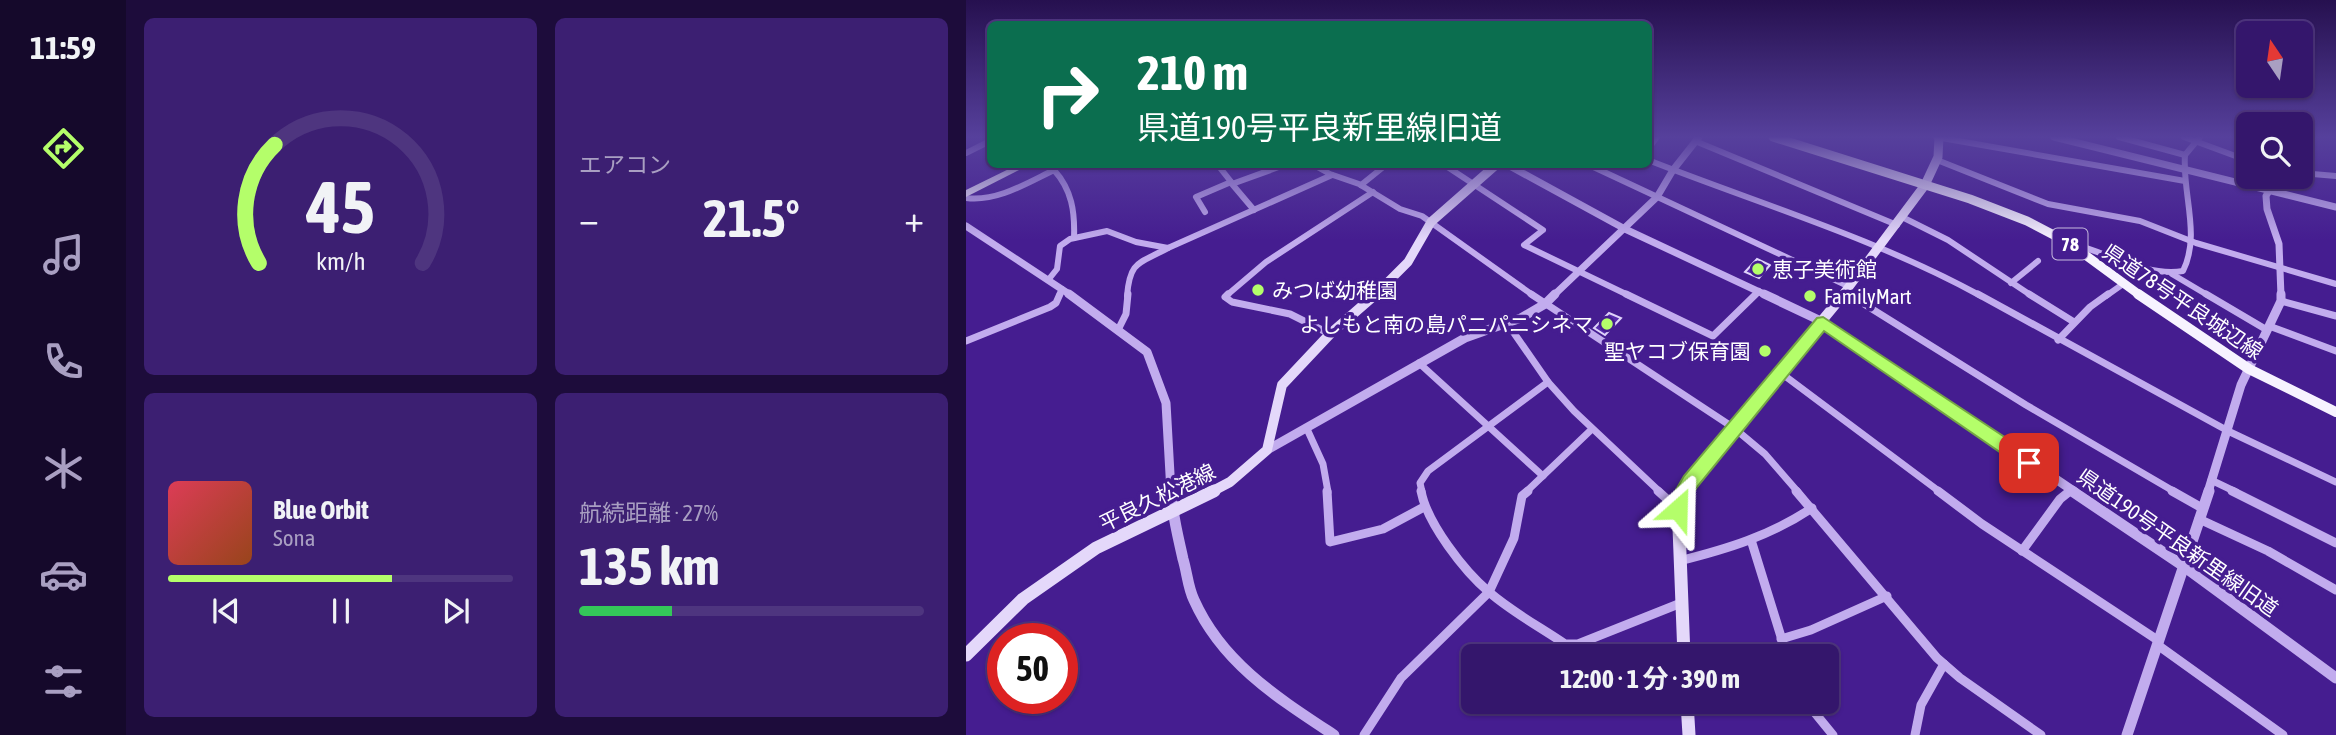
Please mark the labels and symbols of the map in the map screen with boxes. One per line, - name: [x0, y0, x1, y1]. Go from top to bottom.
- north arrow: [2236, 21, 2314, 98]
- road number: 78: [2052, 228, 2088, 260]
- street label: 県道78号平良城辺線: [2098, 239, 2268, 363]
- place label: 恵子美術館: [1772, 257, 1877, 281]
- marker: 恵子美術館: [1750, 261, 1766, 277]
- place label: みつば幼稚園: [1272, 278, 1398, 302]
- marker: みつば幼稚園: [1250, 282, 1266, 298]
- place label: FamilyMart: [1824, 284, 1912, 308]
- marker: FamilyMart: [1802, 288, 1818, 304]
- place label: よしもと南の島パニパニシネマ: [1299, 312, 1593, 336]
- marker: よしもと南の島パニパニシネマ: [1599, 316, 1615, 332]
- place label: 聖ヤコブ保育園: [1604, 339, 1751, 363]
- marker: 聖ヤコブ保育園: [1757, 343, 1773, 359]
- pin: [1999, 433, 2059, 493]
- street label: 平良久松港線: [1095, 459, 1219, 535]
- street label: 県道190号平良新里線旧道: [2073, 463, 2283, 621]
- position arrow: [1641, 472, 1715, 546]
- speed limit sign: 50: [987, 623, 1078, 714]

